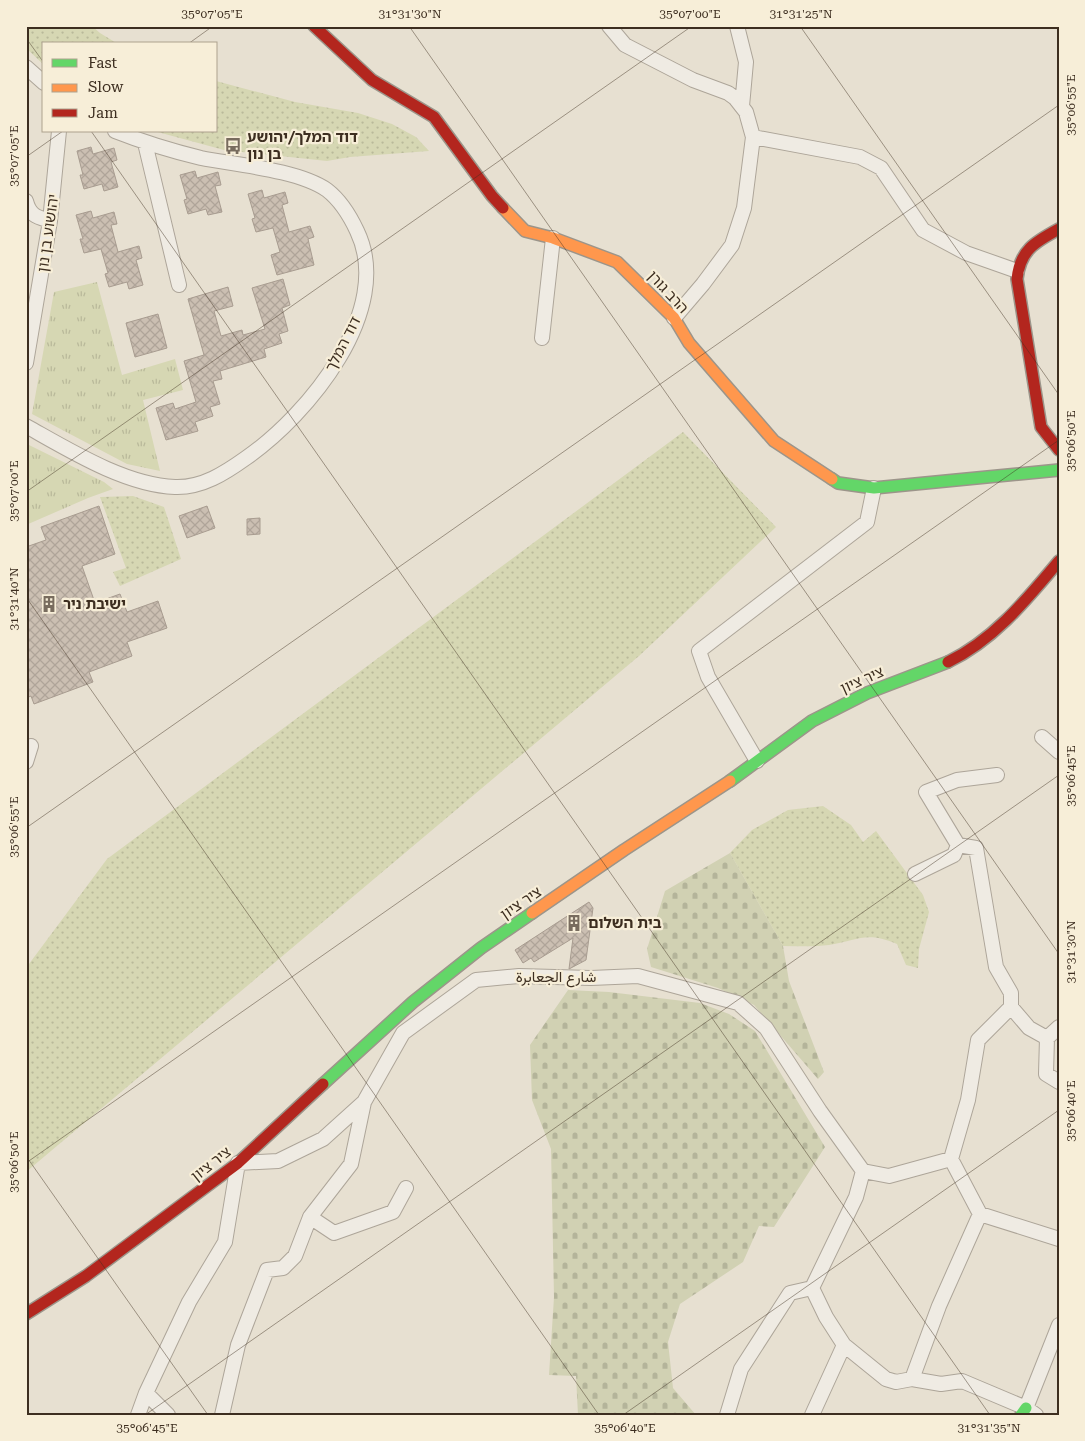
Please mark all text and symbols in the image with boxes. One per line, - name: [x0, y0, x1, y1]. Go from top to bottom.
- text: 35°07'05"E: [181, 7, 243, 21]
- text: 31°31'30"N: [378, 7, 442, 21]
- text: 35°07'00"E: [659, 7, 721, 21]
- text: 31°31'25"N: [769, 7, 833, 21]
- legend: [42, 42, 218, 132]
- text: Fast: [88, 54, 118, 72]
- text: 35°06'55"E: [1064, 74, 1078, 136]
- text: Slow: [88, 78, 124, 96]
- text: Jam: [88, 104, 118, 122]
- text: 35°07'05"E: [7, 125, 21, 187]
- place label: דוד המלך/יהושע בן נון: [247, 128, 358, 163]
- bus stop icon: דוד המלך/יהושע בן נון: [223, 136, 243, 156]
- street label: יהושוע בן נון: [34, 193, 62, 273]
- street label: הרב גורן: [644, 267, 692, 317]
- street label: דוד המלך: [321, 313, 365, 375]
- text: 35°06'50"E: [1064, 410, 1078, 472]
- text: 35°07'00"E: [7, 460, 21, 522]
- text: 31°31'40"N: [7, 567, 21, 631]
- building icon: ישיבת ניר: [39, 594, 59, 614]
- place label: ישיבת ניר: [63, 595, 126, 613]
- street label: ציר ציון: [837, 662, 887, 698]
- text: 35°06'45"E: [1064, 745, 1078, 807]
- text: 35°06'55"E: [7, 796, 21, 858]
- street label: ציר ציון: [497, 883, 545, 923]
- building icon: בית השלום: [564, 913, 584, 933]
- place label: בית השלום: [588, 914, 662, 932]
- text: 31°31'30"N: [1064, 920, 1078, 984]
- street label: شارع الجعابرة: [516, 968, 596, 988]
- text: 35°06'40"E: [1064, 1080, 1078, 1142]
- text: 35°06'50"E: [7, 1131, 21, 1193]
- street label: ציר ציון: [187, 1143, 235, 1185]
- text: 35°06'45"E: [116, 1421, 178, 1435]
- text: 35°06'40"E: [594, 1421, 656, 1435]
- text: 31°31'35"N: [957, 1421, 1021, 1435]

